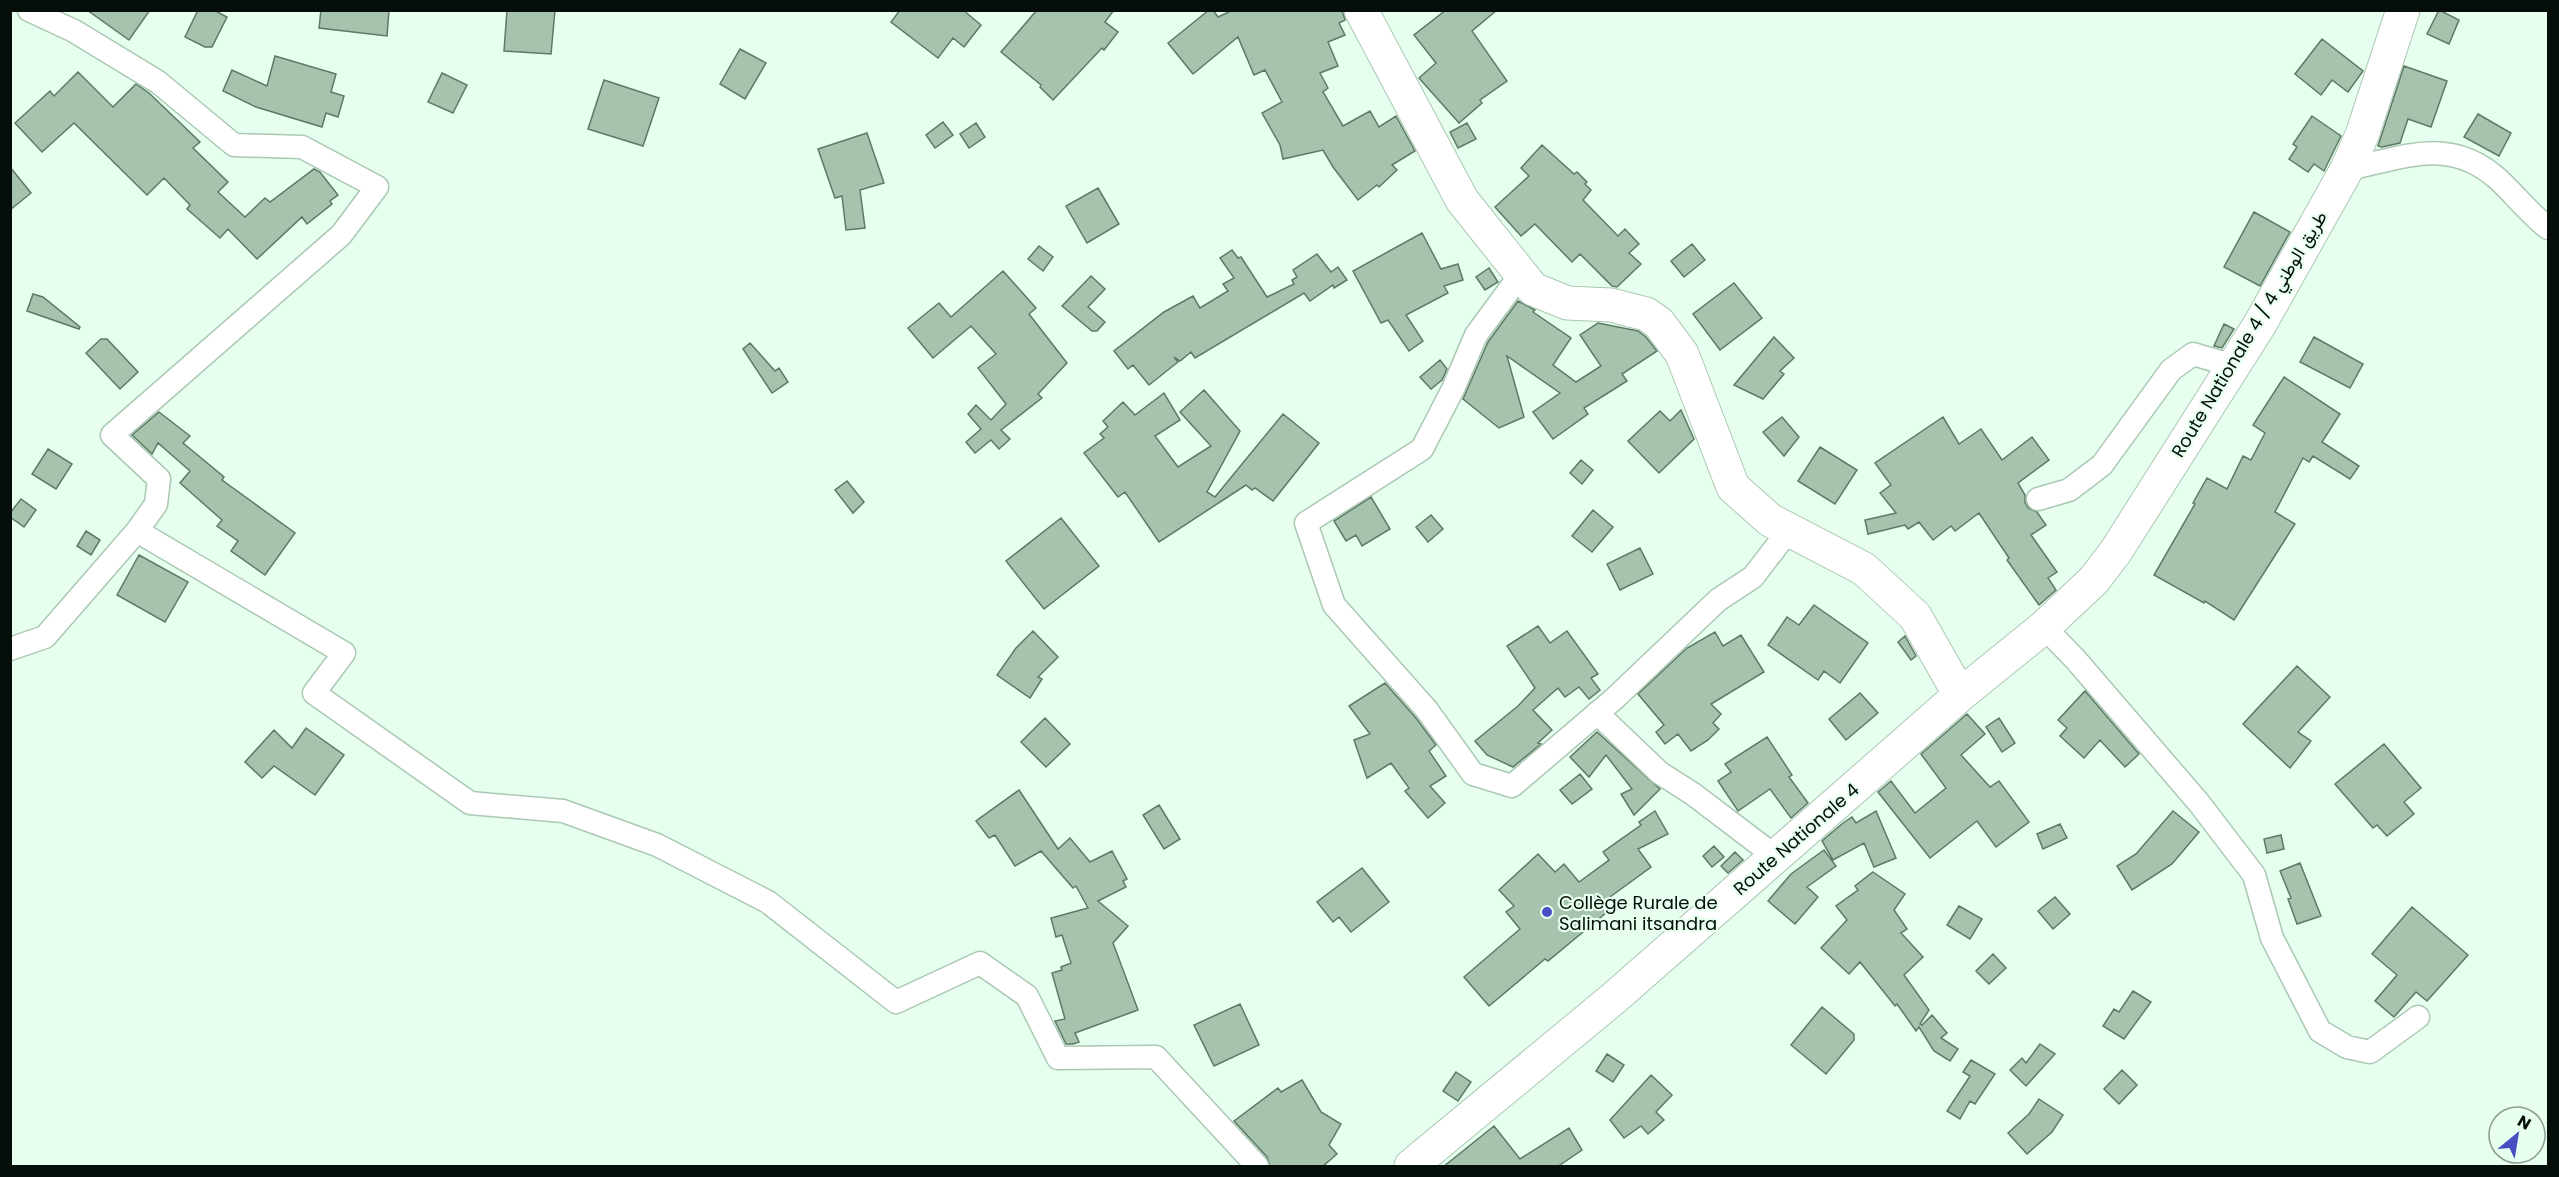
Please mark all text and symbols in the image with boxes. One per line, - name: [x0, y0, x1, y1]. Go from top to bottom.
- street label: Route Nationale 4 / طريق الوطني 4: [2165, 206, 2335, 463]
- street label: Route Nationale 4: [1728, 777, 1864, 901]
- place label: Collège Rurale de Salimani itsandra: [1559, 890, 1718, 936]
- marker: Collège Rurale de Salimani itsandra: [1540, 905, 1554, 919]
- north arrow: [2487, 1105, 2547, 1165]
- text: N: [2513, 1109, 2535, 1135]

